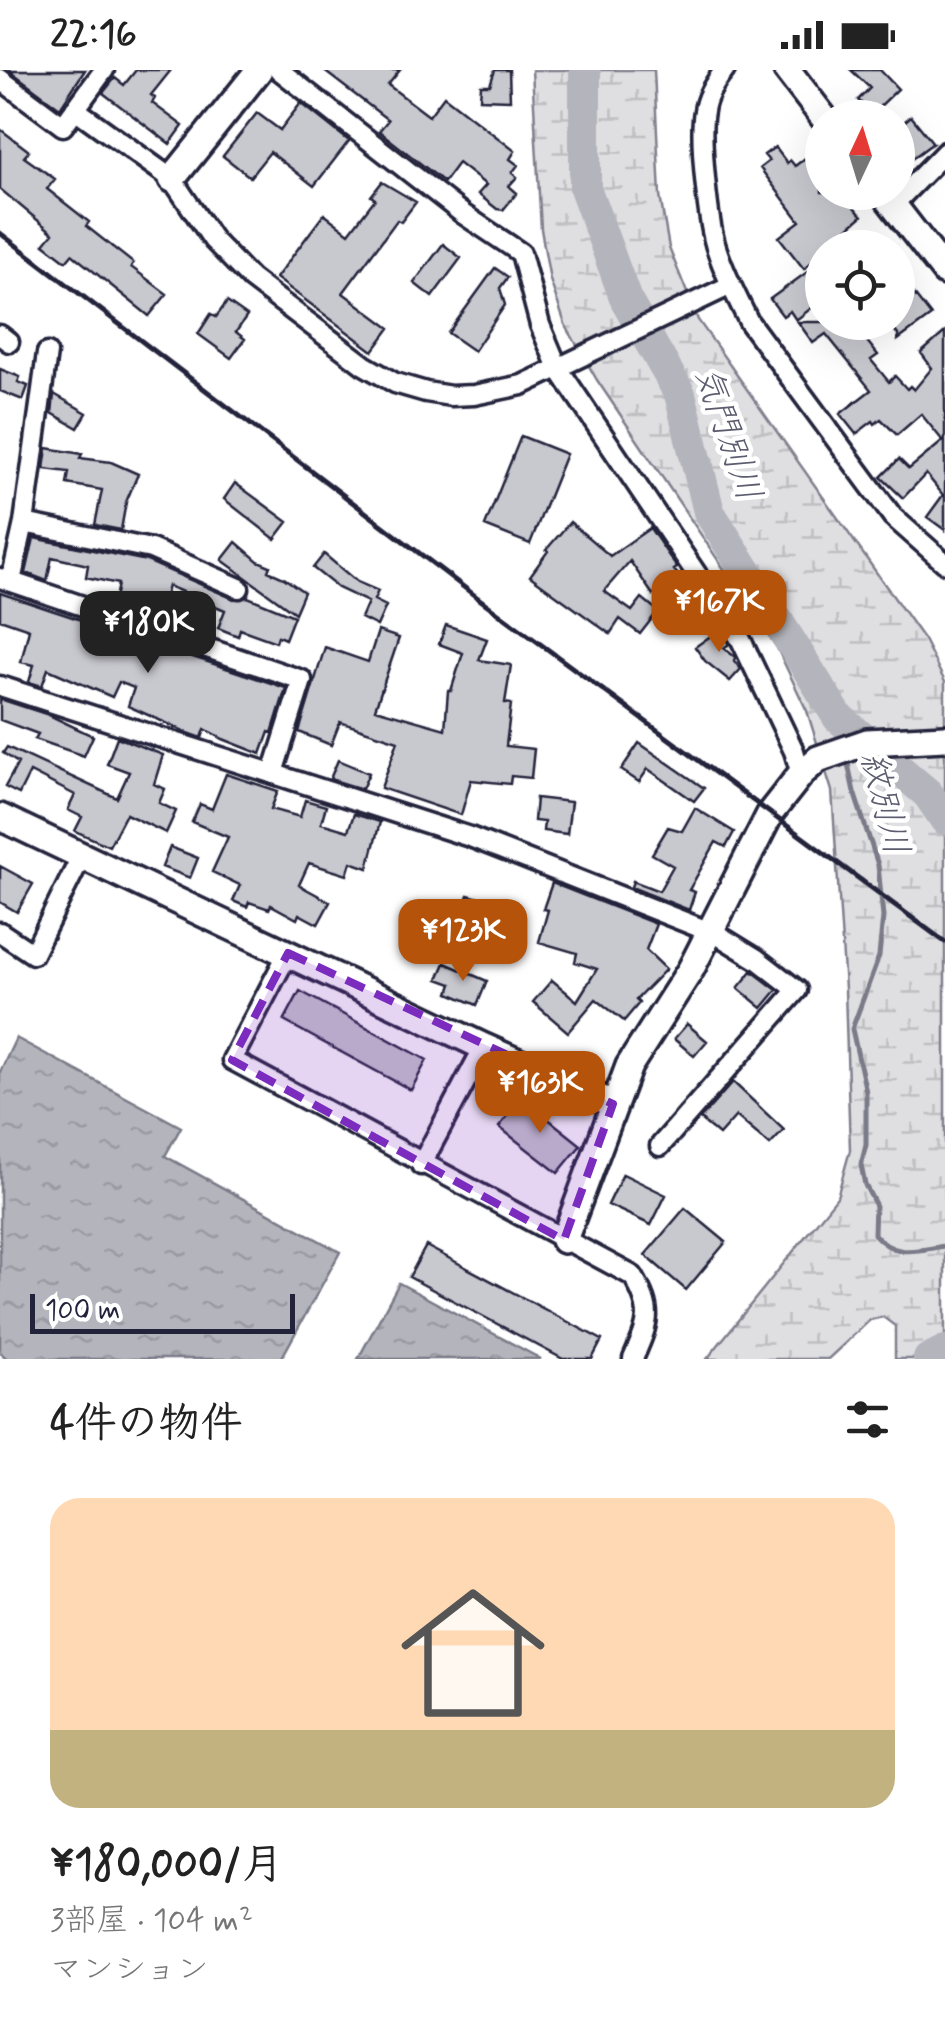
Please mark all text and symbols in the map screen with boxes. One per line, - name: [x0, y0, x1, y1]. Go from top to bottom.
- text: 22:16: [50, 11, 137, 60]
- north arrow: [805, 100, 915, 210]
- map controls: [805, 100, 915, 340]
- button: locate: [805, 230, 915, 340]
- water label: 気門別川: [683, 360, 772, 507]
- pin: ¥167K: [649, 570, 789, 655]
- text: ¥167K: [674, 581, 764, 623]
- pin: ¥180K: [78, 591, 218, 676]
- text: ¥180K: [102, 602, 194, 644]
- water label: 紋別川: [849, 747, 919, 860]
- pin: ¥123K: [393, 899, 533, 984]
- text: ¥123K: [420, 910, 506, 952]
- pin: ¥163K: [470, 1051, 610, 1136]
- text: ¥163K: [497, 1062, 583, 1104]
- scale bar: [30, 1289, 295, 1334]
- text: 100 m: [45, 1293, 120, 1330]
- icon: filters: [840, 1392, 895, 1447]
- text: 4件の物件: [50, 1397, 242, 1452]
- icon: home: [383, 1563, 563, 1743]
- text: ¥180,000/月: [50, 1838, 283, 1893]
- text: 3部屋 · 104 m²: [50, 1900, 253, 1942]
- text: マンション: [50, 1949, 209, 1991]

